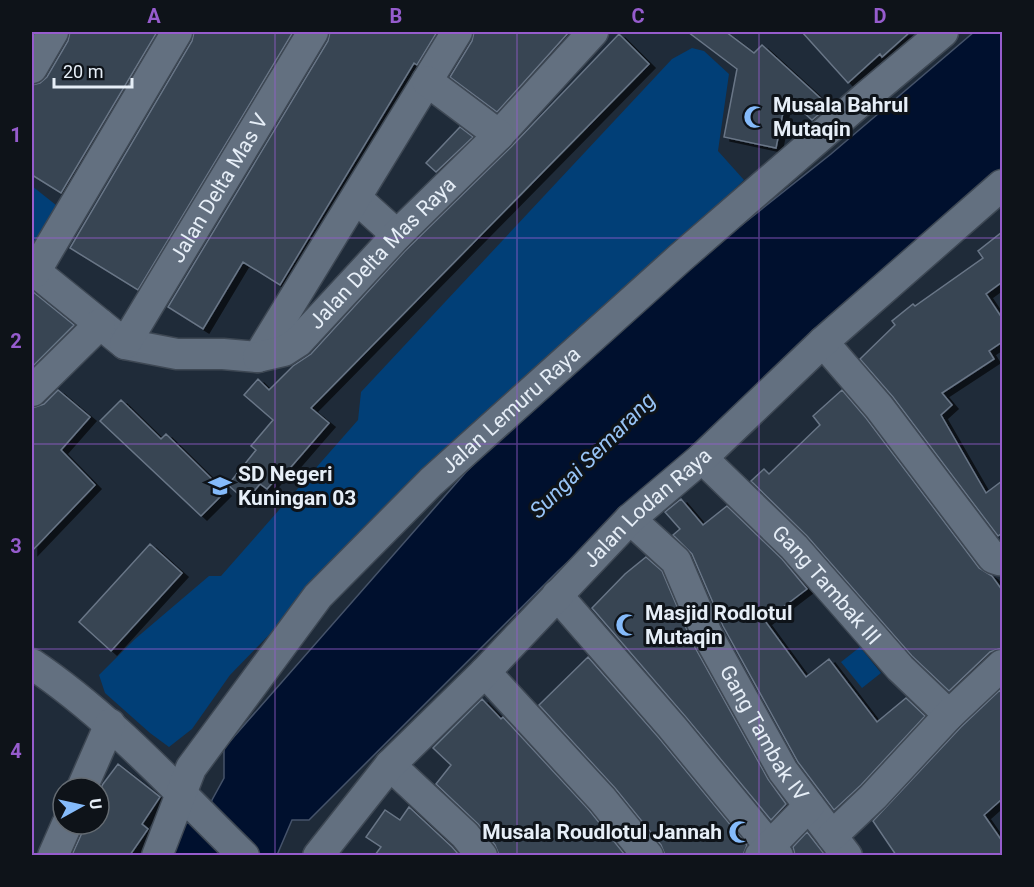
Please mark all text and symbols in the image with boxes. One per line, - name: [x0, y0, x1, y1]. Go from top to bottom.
- text: A: [147, 4, 161, 28]
- text: B: [390, 4, 402, 28]
- text: C: [631, 4, 645, 28]
- text: D: [874, 4, 887, 28]
- scale bar: [54, 51, 132, 89]
- text: 20 m: [63, 61, 103, 82]
- place label: Musala Bahrul Mutaqin: [773, 93, 909, 141]
- mosque icon: Musala Bahrul Mutaqin: [742, 104, 768, 130]
- street label: Jalan Delta Mas V: [165, 109, 273, 267]
- text: 1: [10, 123, 22, 147]
- street label: Jalan Delta Mas Raya: [304, 172, 461, 334]
- text: 2: [10, 329, 22, 353]
- street label: Jalan Lemuru Raya: [437, 342, 585, 479]
- water label: Sungai Semarang: [524, 387, 660, 523]
- street label: Jalan Lodan Raya: [578, 443, 716, 573]
- place label: SD Negeri Kuningan 03: [238, 462, 356, 510]
- school or university icon: SD Negeri Kuningan 03: [207, 473, 233, 499]
- street label: Gang Tambak III: [767, 520, 886, 649]
- text: 3: [10, 534, 22, 558]
- place label: Masjid Rodlotul Mutaqin: [645, 601, 792, 649]
- mosque icon: Masjid Rodlotul Mutaqin: [614, 612, 640, 638]
- street label: Gang Tambak IV: [715, 661, 814, 806]
- text: 4: [10, 739, 22, 763]
- north arrow: [51, 776, 111, 836]
- text: U: [85, 797, 106, 811]
- mosque icon: Musala Roudlotul Jannah: [727, 819, 753, 845]
- place label: Musala Roudlotul Jannah: [482, 820, 722, 844]

